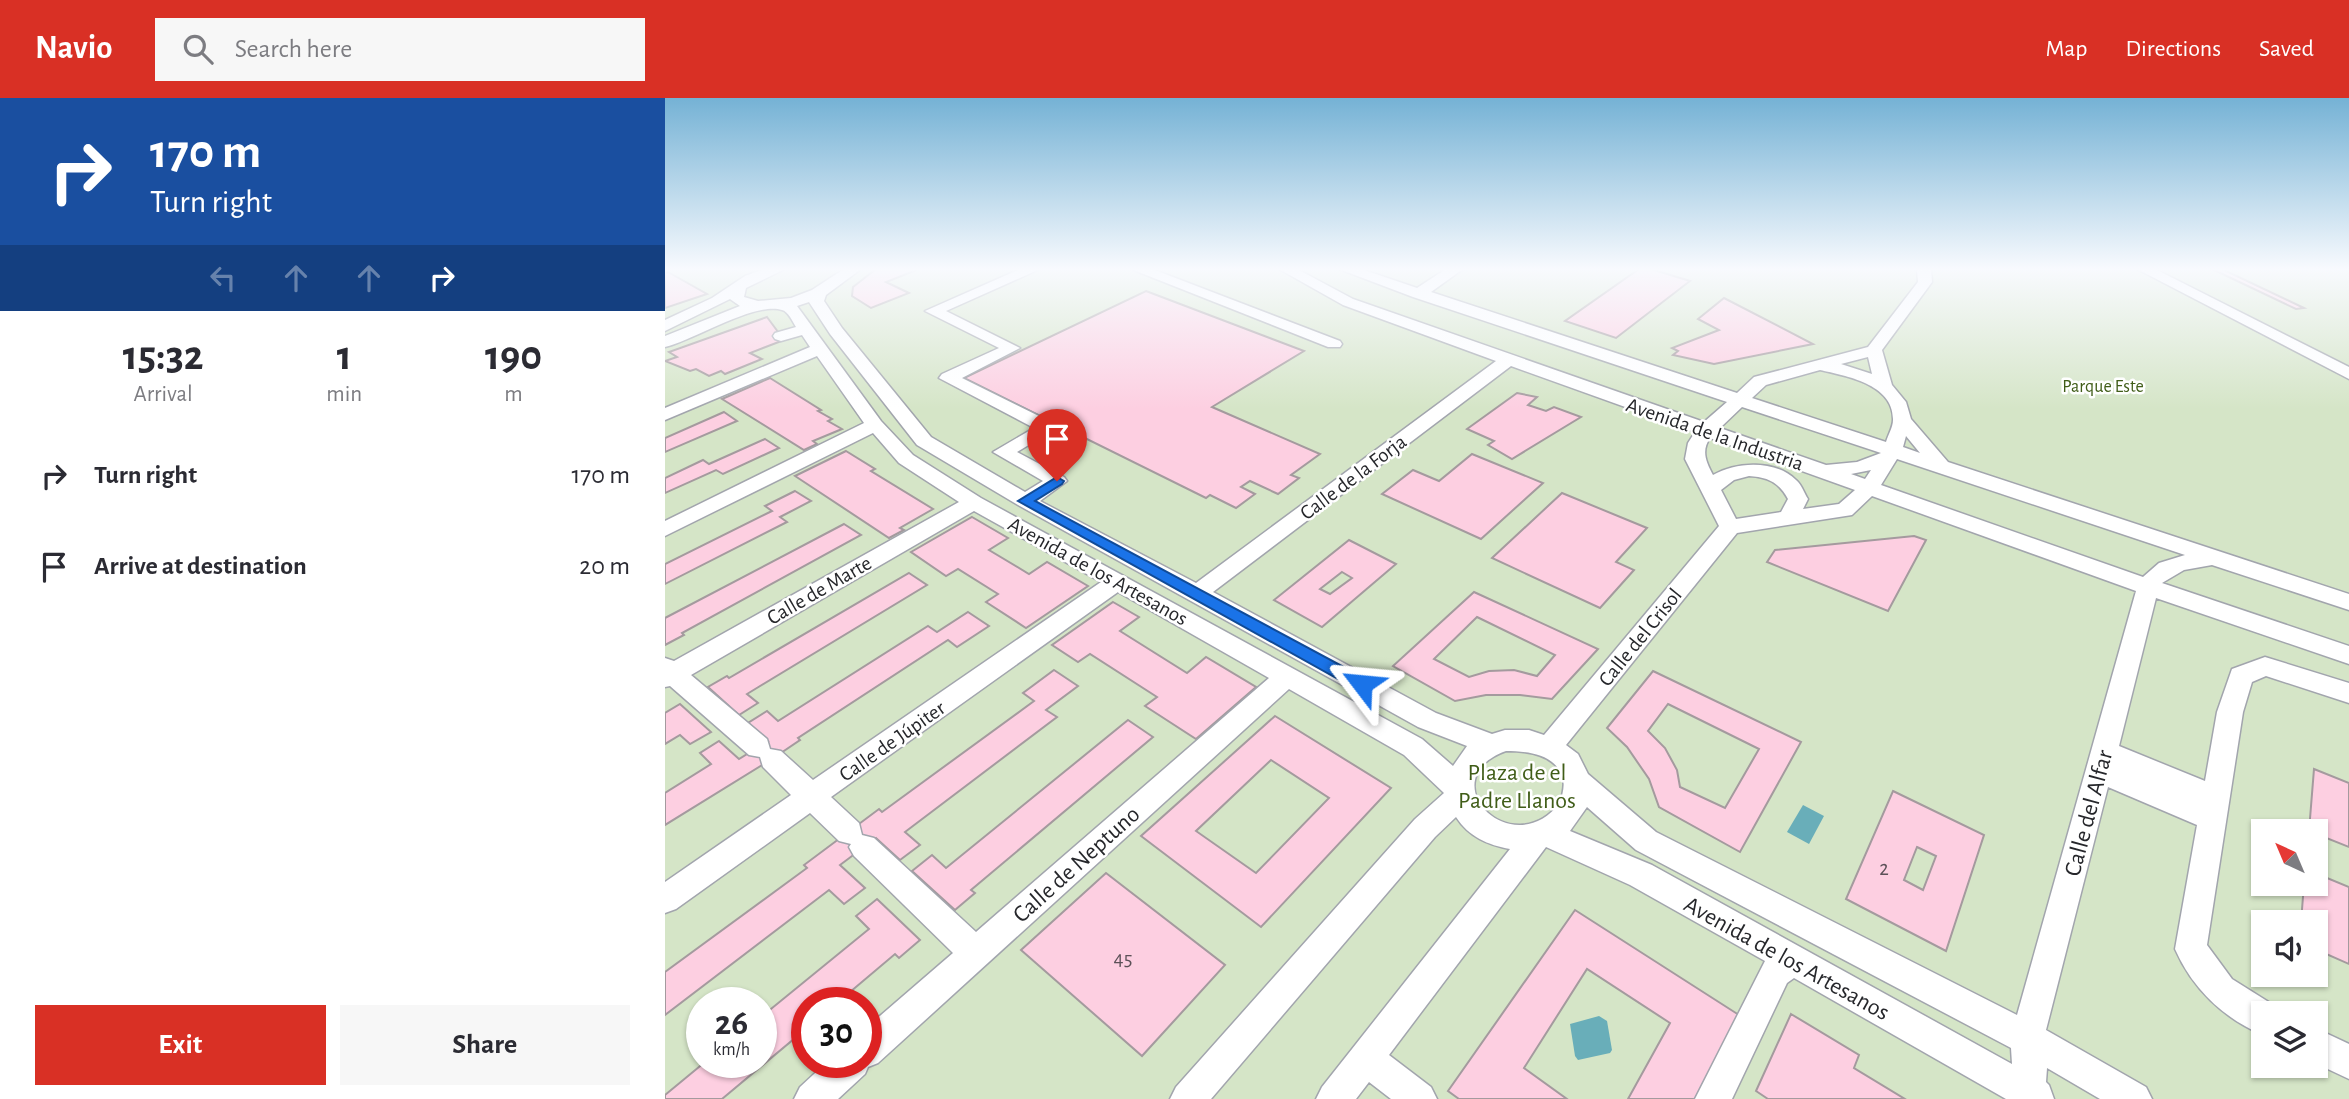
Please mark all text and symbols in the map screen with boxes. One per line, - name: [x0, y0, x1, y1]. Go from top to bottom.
- search box: [155, 18, 645, 81]
- icon: search: [179, 30, 217, 68]
- text: Navio: [35, 32, 113, 65]
- text: Search here: [235, 36, 352, 62]
- text: Map: [2045, 37, 2087, 61]
- text: Directions: [2125, 37, 2221, 61]
- text: Saved: [2259, 37, 2314, 61]
- icon: right: [35, 126, 126, 217]
- text: 170 m: [150, 128, 261, 177]
- text: Turn right: [150, 186, 272, 218]
- icon: left: [204, 259, 242, 297]
- icon: ahead: [277, 259, 315, 297]
- icon: ahead: [350, 259, 388, 297]
- icon: right: [423, 259, 461, 297]
- text: 15:32: [123, 335, 204, 377]
- text: 1: [337, 335, 352, 377]
- text: 190: [485, 335, 542, 377]
- park label: Parque Este: [2062, 378, 2144, 396]
- text: Arrival: [134, 383, 193, 406]
- text: min: [326, 383, 362, 406]
- text: m: [504, 383, 523, 406]
- street label: Avenida de la Industria: [1623, 394, 1807, 475]
- pin: [1027, 409, 1087, 481]
- icon: arrive: [1038, 420, 1076, 458]
- street label: Calle de la Forja: [1296, 431, 1411, 524]
- icon: right: [35, 457, 73, 495]
- text: Turn right: [94, 462, 197, 488]
- text: 170 m: [571, 462, 630, 488]
- street label: Avenida de los Artesanos: [1004, 513, 1191, 630]
- icon: arrive: [35, 548, 73, 586]
- street label: Calle de Marte: [763, 552, 875, 629]
- text: Arrive at destination: [94, 553, 307, 579]
- text: 20 m: [579, 553, 630, 579]
- street label: Calle del Crisol: [1595, 584, 1686, 690]
- position arrow: [1325, 647, 1399, 721]
- street label: Calle de Júpiter: [836, 697, 949, 786]
- street label: Calle del Alfar: [2061, 747, 2117, 879]
- park label: Plaza de el Padre Llanos: [1458, 761, 1576, 813]
- street label: Calle de Neptuno: [1009, 802, 1144, 927]
- north arrow: [2251, 819, 2327, 896]
- map controls: [2251, 819, 2328, 1078]
- house number: 2: [1879, 858, 1889, 879]
- street label: Avenida de los Artesanos: [1680, 892, 1893, 1025]
- button: sound: [2251, 910, 2328, 987]
- house number: 45: [1114, 948, 1132, 969]
- speed limit sign: 30: [791, 987, 882, 1078]
- button: layers: [2251, 1001, 2328, 1078]
- button: Exit: [35, 1005, 326, 1085]
- button: Share: [340, 1005, 630, 1085]
- text: 26: [715, 1006, 748, 1041]
- text: km/h: [713, 1041, 750, 1059]

